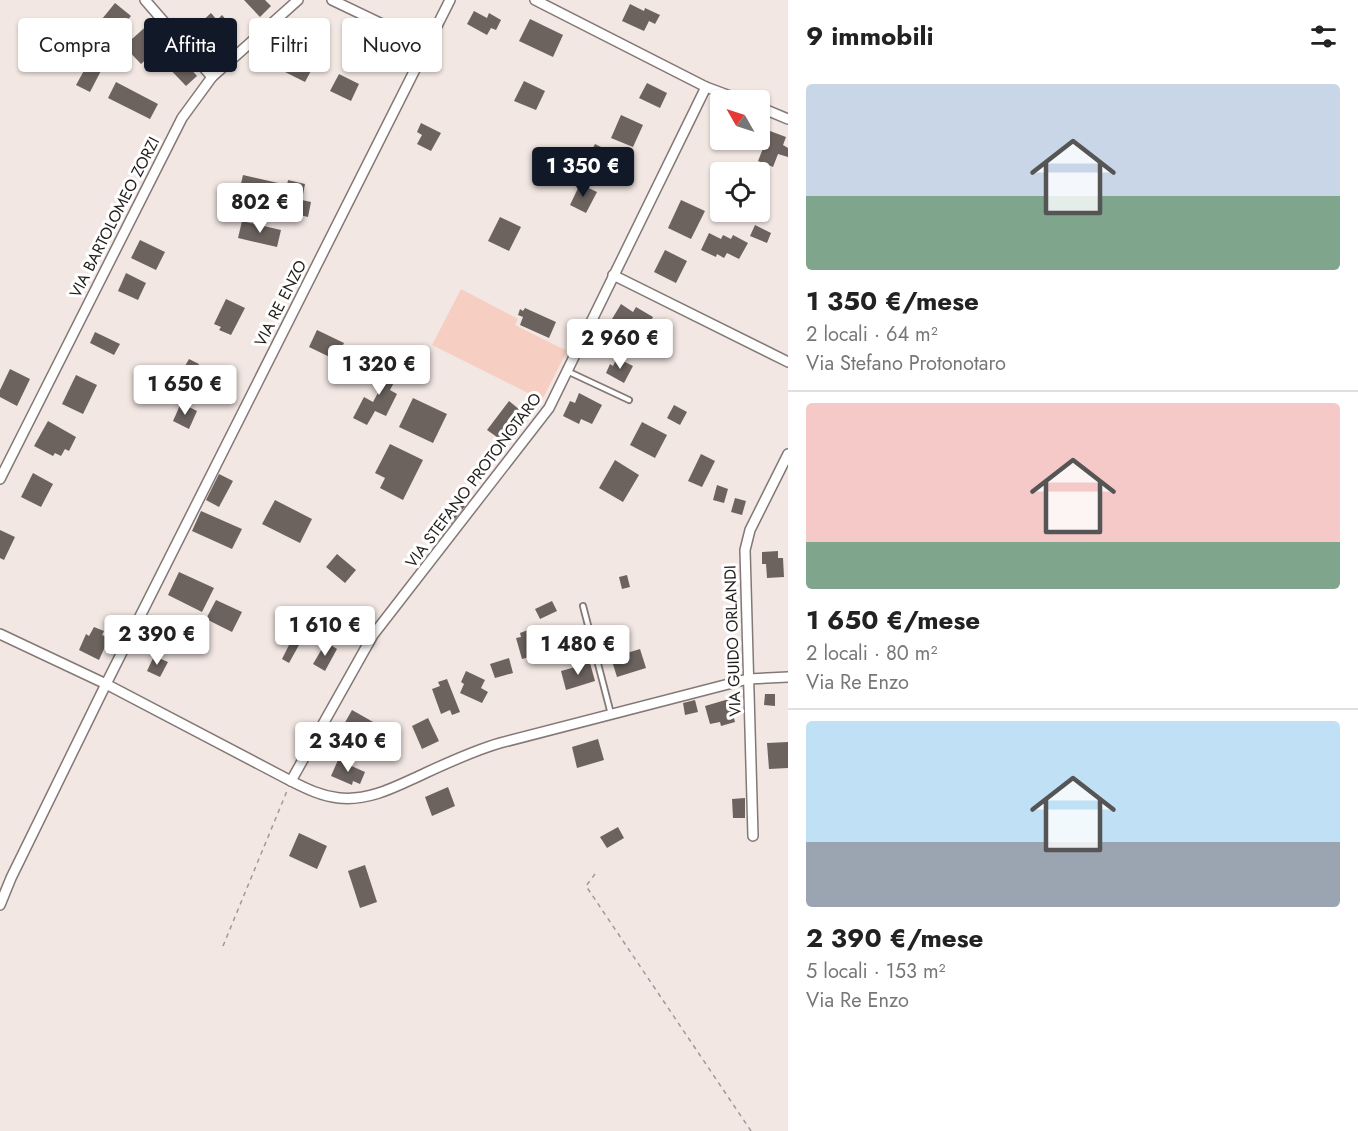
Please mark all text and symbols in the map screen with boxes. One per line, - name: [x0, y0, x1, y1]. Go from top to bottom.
- text: 9 immobili: [806, 17, 934, 55]
- chip: Compra: [18, 18, 132, 72]
- chip: Affitta: [144, 18, 237, 72]
- chip: Filtri: [249, 18, 330, 72]
- chip: Nuovo: [342, 18, 442, 72]
- icon: filters: [1307, 20, 1340, 53]
- north arrow: [710, 90, 770, 150]
- map controls: [710, 90, 770, 222]
- icon: home: [1019, 123, 1127, 231]
- street label: VIA BARTOLOMEO ZORZI: [64, 133, 165, 302]
- pin: 1 350 €: [528, 147, 638, 198]
- text: 1 350 €: [546, 152, 620, 181]
- button: locate: [710, 162, 770, 222]
- pin: 802 €: [218, 183, 302, 234]
- text: 802 €: [231, 188, 289, 217]
- street label: VIA RE ENZO: [249, 256, 312, 350]
- text: 1 350 €/mese: [806, 282, 979, 320]
- pin: 2 960 €: [565, 319, 675, 370]
- text: 2 locali · 64 m²: [806, 320, 938, 349]
- text: 2 960 €: [581, 324, 659, 353]
- pin: 1 320 €: [324, 345, 434, 396]
- text: Via Stefano Protonotaro: [806, 349, 1006, 378]
- text: 1 320 €: [342, 350, 416, 379]
- pin: 1 650 €: [130, 365, 240, 416]
- text: 1 650 €: [148, 370, 222, 399]
- street label: VIA STEFANO PROTONOTARO: [400, 388, 547, 573]
- icon: home: [1019, 442, 1127, 550]
- street label: VIA GUIDO ORLANDI: [718, 565, 747, 717]
- text: 1 650 €/mese: [806, 601, 980, 639]
- pin: 1 610 €: [270, 606, 380, 657]
- text: 1 610 €: [289, 611, 361, 640]
- pin: 2 390 €: [102, 615, 212, 666]
- text: 2 390 €: [118, 620, 196, 649]
- pin: 1 480 €: [523, 625, 633, 676]
- text: 1 480 €: [540, 630, 616, 659]
- text: 2 locali · 80 m²: [806, 639, 937, 668]
- text: Via Re Enzo: [806, 668, 909, 697]
- pin: 2 340 €: [293, 722, 403, 773]
- text: 2 340 €: [309, 727, 387, 756]
- icon: home: [1019, 760, 1127, 868]
- text: 2 390 €/mese: [806, 919, 983, 957]
- text: 5 locali · 153 m²: [806, 957, 946, 986]
- text: Via Re Enzo: [806, 986, 909, 1015]

